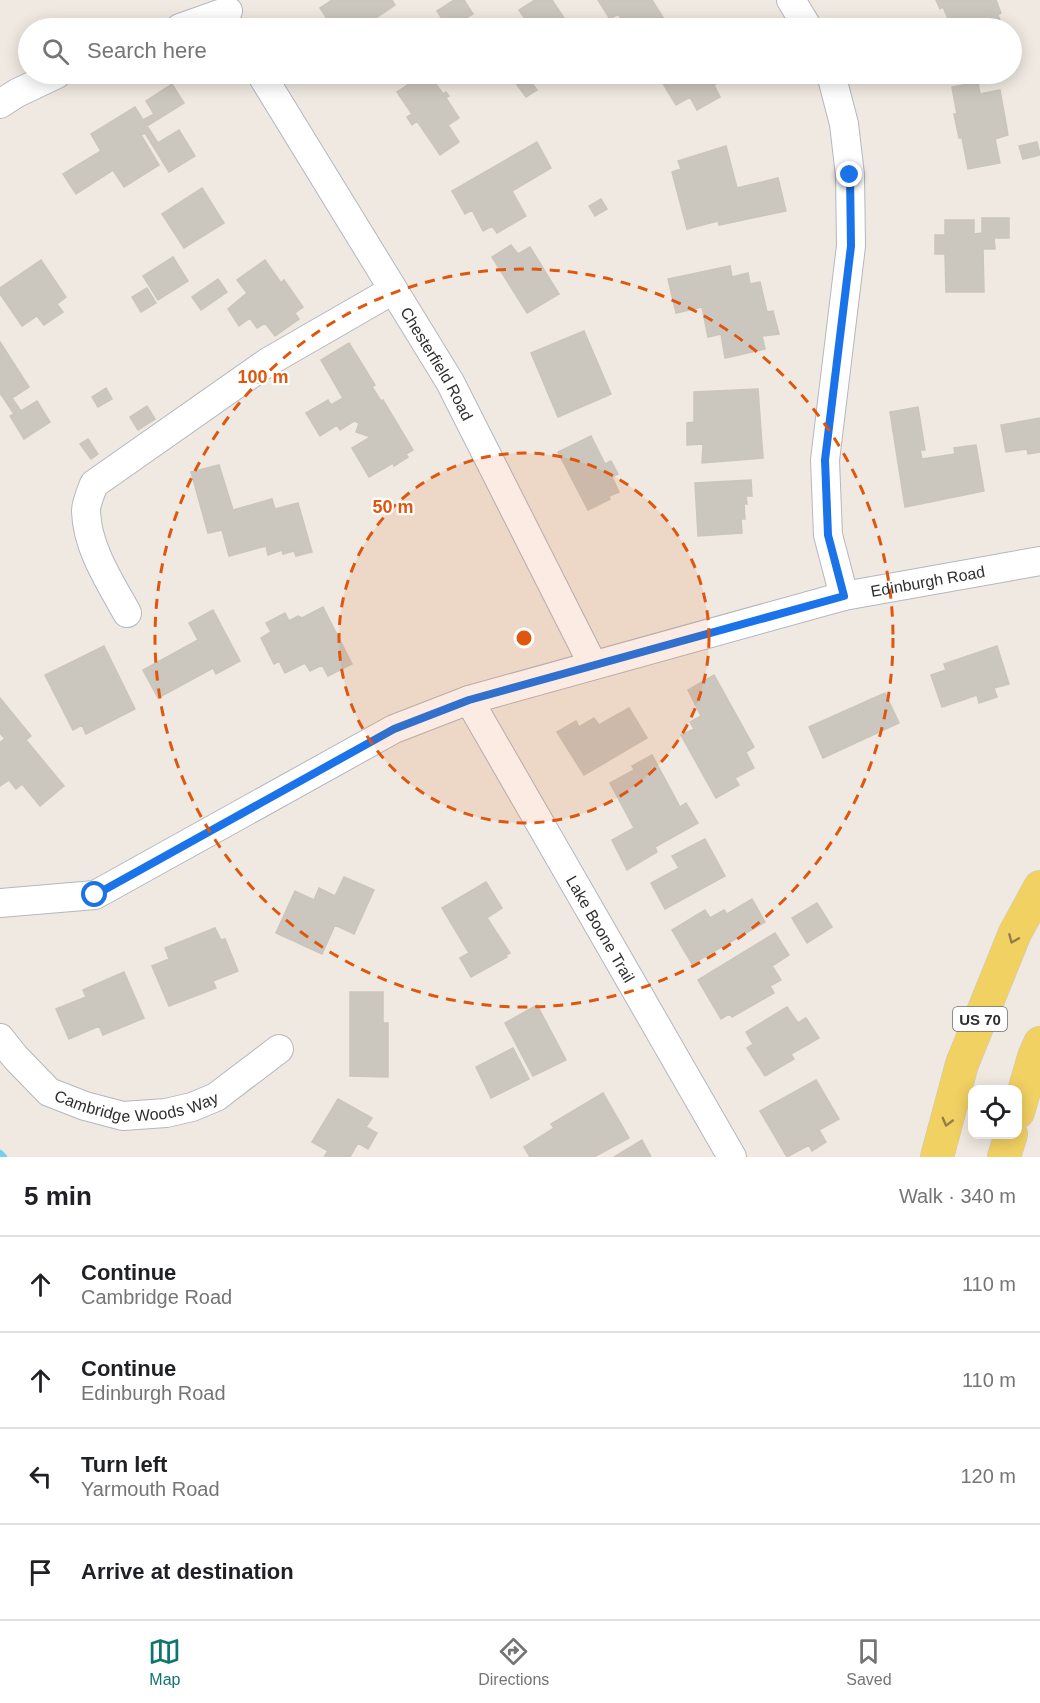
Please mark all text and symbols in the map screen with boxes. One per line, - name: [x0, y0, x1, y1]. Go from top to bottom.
- search box: [18, 18, 1022, 84]
- icon: search: [39, 35, 72, 68]
- text: Search here: [87, 38, 207, 63]
- route end: [836, 161, 862, 187]
- street label: Chesterfield Road: [398, 304, 476, 423]
- text: 100 m: [237, 367, 289, 387]
- text: 50 m: [372, 497, 414, 517]
- street label: Edinburgh Road: [869, 562, 986, 600]
- centre of rings: [514, 628, 534, 648]
- street label: Lake Boone Trail: [563, 872, 638, 985]
- route start: [81, 881, 107, 907]
- one-way arrow: [1008, 932, 1020, 943]
- road number: US 70: [953, 1007, 1007, 1031]
- street label: Cambridge Woods Way: [51, 1080, 219, 1102]
- map controls: [968, 1085, 1022, 1139]
- button: locate: [968, 1085, 1022, 1139]
- text: Cambridge Woods Way: [52, 1087, 221, 1125]
- one-way arrow: [941, 1116, 954, 1126]
- text: 5 min: [24, 1181, 92, 1211]
- text: Walk · 340 m: [899, 1185, 1016, 1207]
- text: Continue: [81, 1260, 176, 1285]
- icon: ahead: [24, 1268, 57, 1301]
- text: 110 m: [962, 1273, 1016, 1295]
- text: Cambridge Road: [81, 1286, 232, 1308]
- text: Continue: [81, 1356, 176, 1381]
- icon: ahead: [24, 1364, 57, 1397]
- text: 110 m: [962, 1369, 1016, 1391]
- text: Edinburgh Road: [81, 1382, 226, 1404]
- text: Turn left: [81, 1452, 167, 1477]
- icon: left: [24, 1460, 57, 1493]
- text: 120 m: [960, 1465, 1016, 1487]
- text: Yarmouth Road: [81, 1478, 220, 1500]
- icon: arrive: [24, 1556, 57, 1589]
- text: Arrive at destination: [81, 1559, 294, 1584]
- tab: Map: [148, 1635, 181, 1689]
- tab: Directions: [478, 1635, 549, 1689]
- tab: Saved: [846, 1635, 892, 1689]

